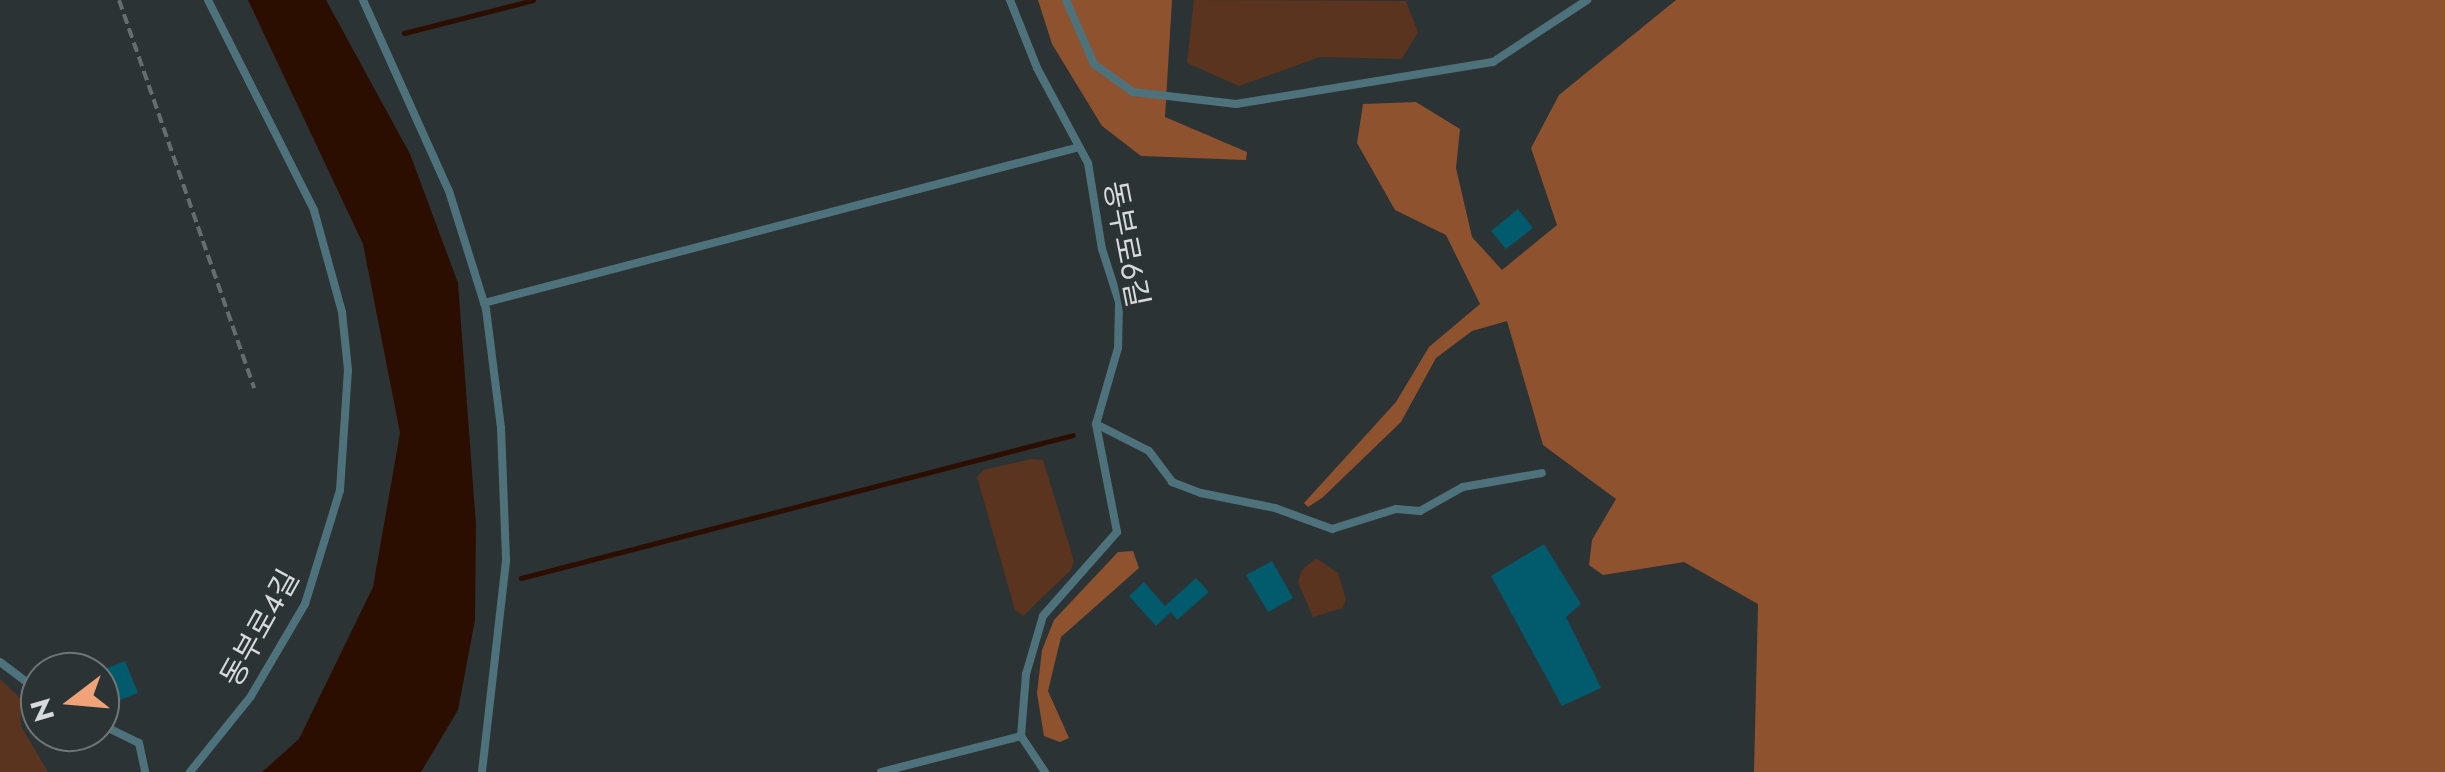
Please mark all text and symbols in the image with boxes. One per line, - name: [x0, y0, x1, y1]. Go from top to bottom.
- street label: 동부로6길: [1096, 178, 1156, 310]
- street label: 동부로4길: [213, 563, 307, 693]
- north arrow: [20, 652, 120, 752]
- text: N: [20, 694, 65, 726]

